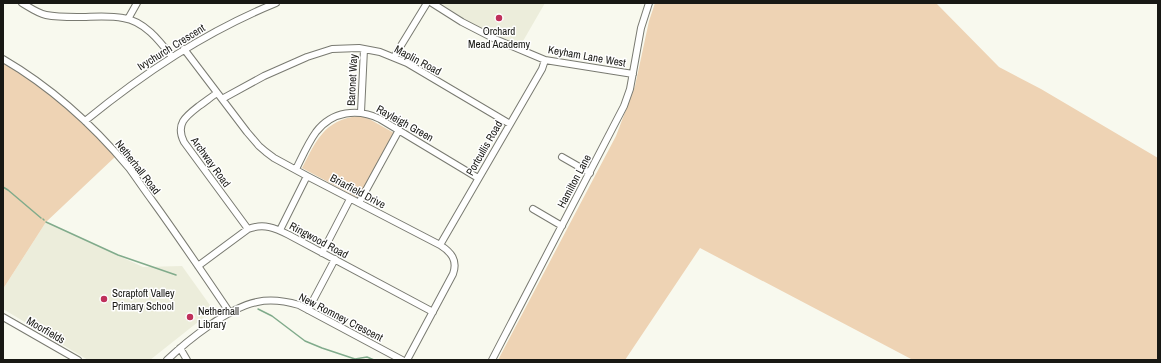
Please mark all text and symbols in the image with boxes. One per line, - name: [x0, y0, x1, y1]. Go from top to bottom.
- marker: Orchard Mead Academy: [494, 13, 504, 23]
- street label: Ivychurch Crescent: [135, 20, 208, 73]
- place label: Orchard Mead Academy: [468, 24, 531, 51]
- street label: Maplin Road: [392, 42, 444, 78]
- street label: Keyham Lane West: [547, 42, 627, 70]
- street label: Baronet Way: [344, 53, 360, 106]
- street label: Rayleigh Green: [374, 102, 436, 144]
- street label: Portcullis Road: [463, 118, 505, 178]
- street label: Archway Road: [188, 133, 234, 190]
- street label: Netherhall Road: [112, 137, 164, 197]
- street label: Hamilton Lane: [554, 152, 594, 210]
- street label: Briarfield Drive: [328, 171, 388, 211]
- street label: Ringwood Road: [287, 219, 351, 261]
- place label: Scraptoft Valley Primary School: [112, 286, 175, 313]
- street label: New Romney Crescent: [297, 290, 386, 345]
- marker: Scraptoft Valley Primary School: [99, 294, 109, 304]
- place label: Netherhall Library: [198, 304, 239, 331]
- marker: Netherhall Library: [185, 312, 195, 322]
- street label: Moorfields: [24, 313, 68, 347]

